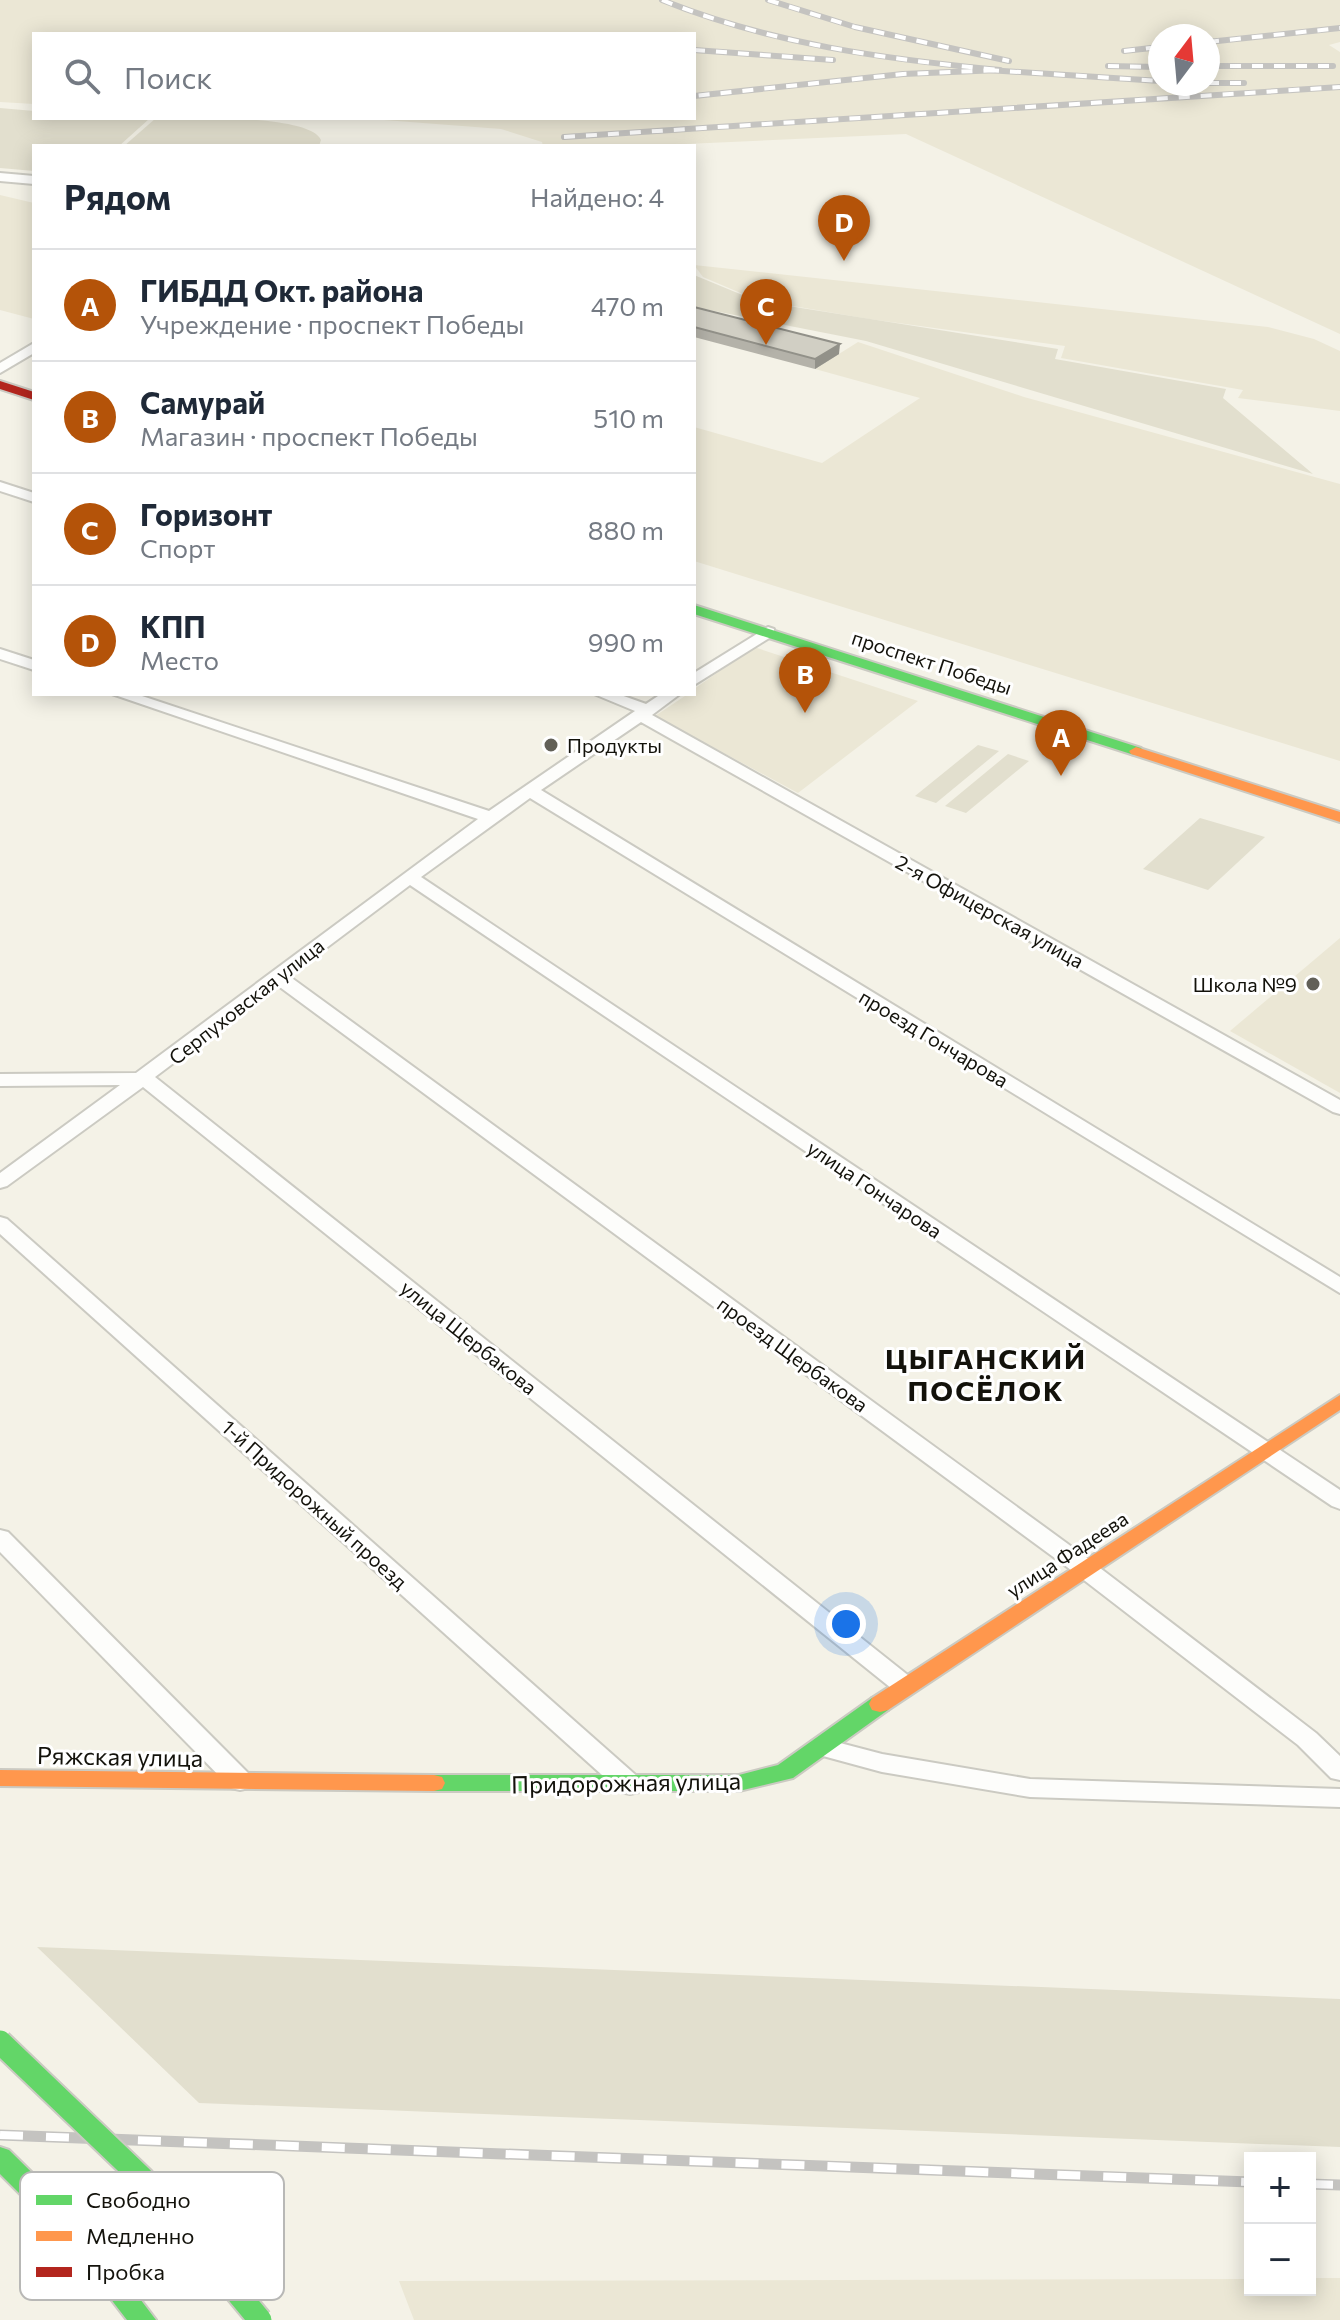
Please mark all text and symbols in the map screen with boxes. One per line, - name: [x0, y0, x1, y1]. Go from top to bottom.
- north arrow: [1148, 24, 1220, 96]
- search box: [32, 32, 696, 120]
- icon: search: [60, 54, 104, 98]
- text: Поиск: [124, 58, 212, 95]
- text: Рядом: [64, 175, 171, 217]
- text: Найдено: 4: [530, 181, 664, 212]
- pin: D: [818, 195, 870, 261]
- text: ГИБДД Окт. района: [140, 271, 423, 308]
- pin: C: [740, 279, 792, 345]
- text: A: [81, 290, 99, 321]
- text: 470 m: [591, 290, 664, 321]
- text: Учреждение · проспект Победы: [140, 308, 524, 339]
- text: Самурай: [140, 383, 265, 420]
- text: B: [81, 402, 99, 433]
- text: 510 m: [593, 402, 664, 433]
- text: Магазин · проспект Победы: [140, 420, 478, 451]
- text: Горизонт: [140, 495, 273, 532]
- text: C: [81, 514, 99, 545]
- text: 880 m: [588, 514, 664, 545]
- text: Спорт: [140, 532, 215, 563]
- text: КПП: [140, 607, 206, 644]
- street label: проспект Победы: [849, 625, 1015, 699]
- text: D: [80, 626, 100, 657]
- text: 990 m: [588, 626, 664, 657]
- text: Место: [140, 644, 219, 675]
- pin: B: [779, 647, 831, 713]
- pin: A: [1035, 710, 1087, 776]
- place label: Продукты: [567, 733, 662, 757]
- marker: Продукты: [542, 736, 560, 754]
- street label: 2-я Офицерская улица: [892, 849, 1088, 973]
- street label: Серпуховская улица: [164, 933, 328, 1069]
- place label: Школа №9: [1193, 972, 1297, 996]
- marker: Школа №9: [1304, 975, 1322, 993]
- street label: проезд Гончарова: [855, 984, 1013, 1092]
- street label: улица Гончарова: [803, 1135, 947, 1243]
- street label: улица Щербакова: [396, 1275, 542, 1399]
- street label: проезд Щербакова: [713, 1291, 873, 1417]
- district label: ЦЫГАНСКИЙ ПОСЁЛОК: [885, 1341, 1087, 1407]
- street label: 1-й Придорожный проезд: [217, 1414, 413, 1594]
- street label: улица Фадеева: [1002, 1506, 1132, 1602]
- your location: [826, 1604, 866, 1644]
- street label: Ряжская улица: [37, 1740, 203, 1772]
- street label: Придорожная улица: [511, 1765, 741, 1799]
- map controls: [1244, 2152, 1316, 2296]
- button: +: [1244, 2152, 1316, 2224]
- legend: [20, 2172, 284, 2300]
- text: Свободно: [86, 2186, 191, 2213]
- text: Медленно: [86, 2222, 194, 2249]
- button: −: [1244, 2224, 1316, 2296]
- text: Пробка: [86, 2258, 165, 2285]

